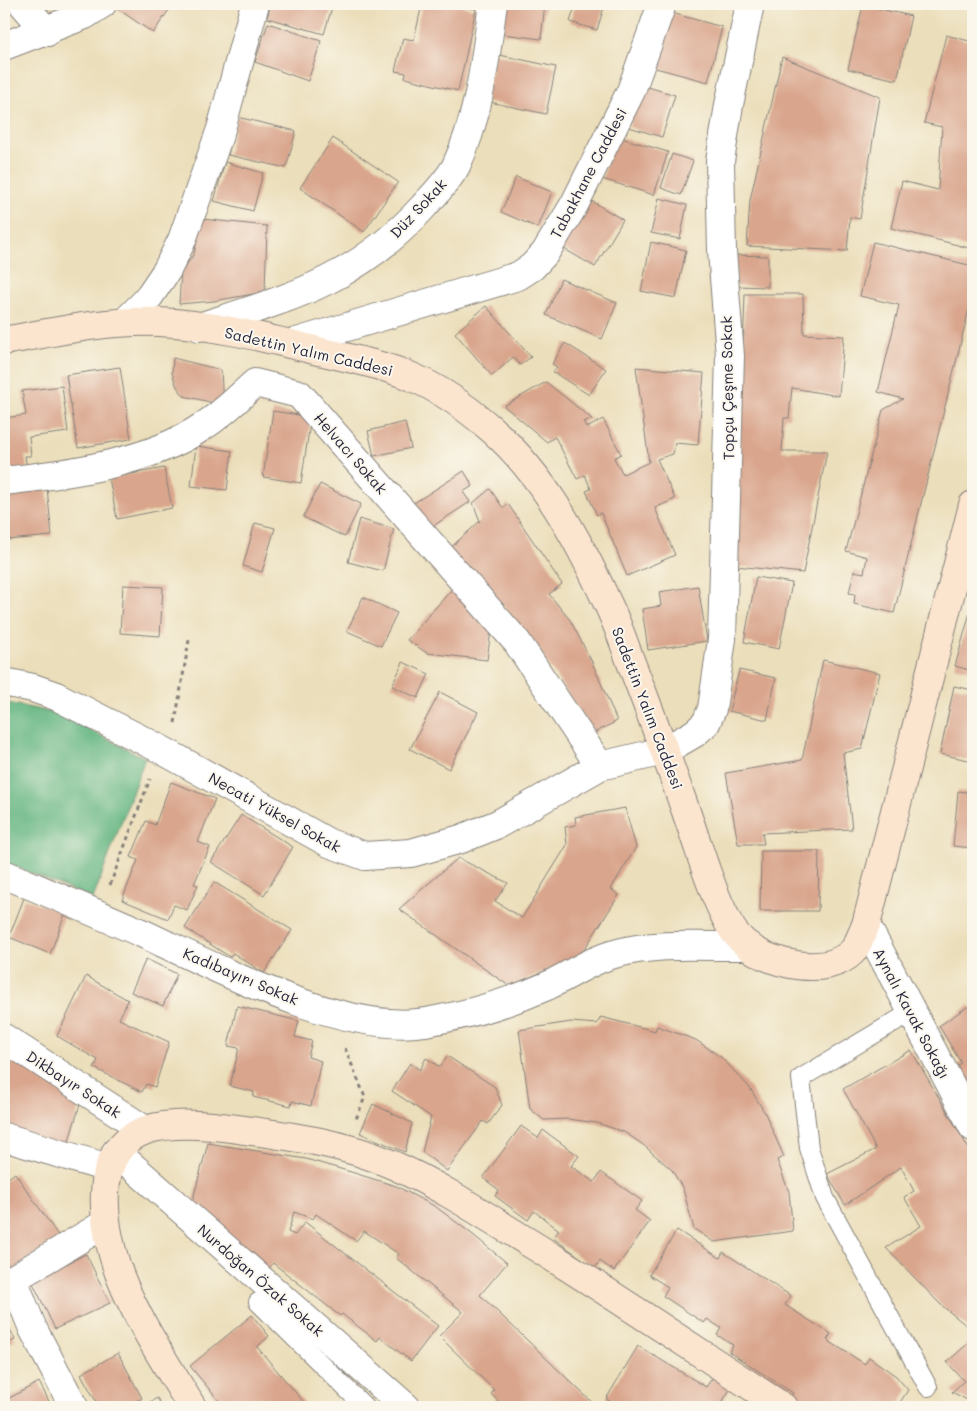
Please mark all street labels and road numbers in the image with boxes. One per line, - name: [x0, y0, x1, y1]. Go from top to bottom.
- street label: Tabakhane Caddesi: [545, 104, 631, 242]
- street label: Düz Sokak: [385, 174, 451, 242]
- street label: Topçu Çeşme Sokak: [716, 316, 738, 460]
- street label: Sadettin Yalım Caddesi: [223, 322, 395, 380]
- street label: Helvacı Sokak: [310, 408, 392, 498]
- street label: Sadettin Yalım Caddesi: [608, 624, 688, 792]
- street label: Necati Yüksel Sokak: [205, 767, 345, 857]
- street label: Kadıbayırı Sokak: [180, 943, 302, 1009]
- street label: Aynalı Kavak Sokağı: [869, 944, 955, 1082]
- street label: Dikbayır Sokak: [23, 1046, 125, 1122]
- street label: Nurdoğan Özak Sokak: [194, 1220, 328, 1340]

